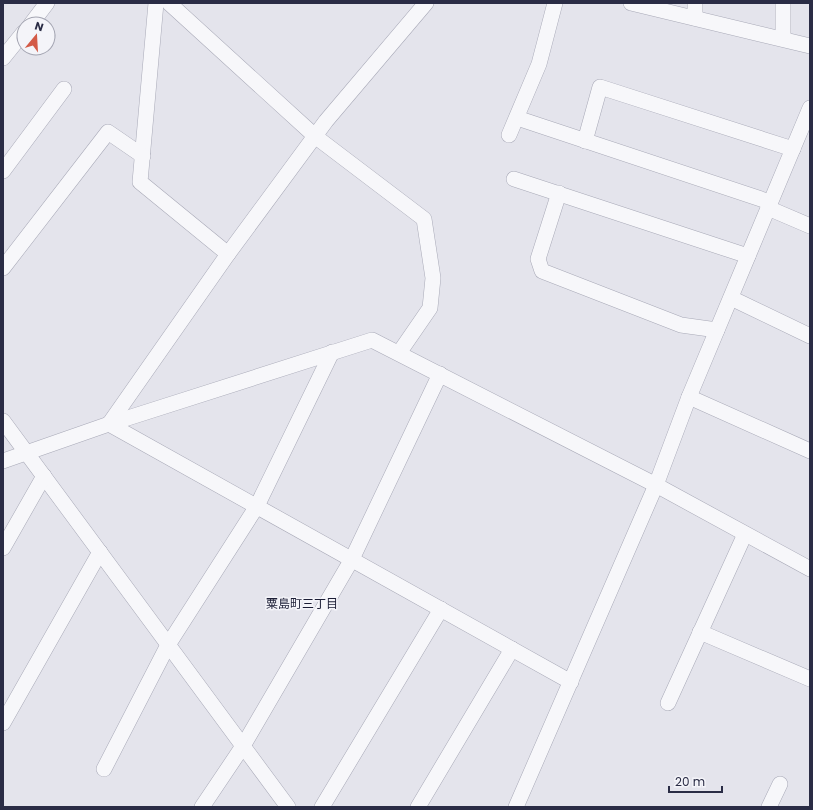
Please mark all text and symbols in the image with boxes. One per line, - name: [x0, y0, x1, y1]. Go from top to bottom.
- north arrow: [16, 16, 56, 56]
- text: N: [33, 18, 46, 35]
- district label: 粟島町三丁目: [266, 595, 338, 612]
- scale bar: [669, 768, 722, 794]
- text: 20 m: [675, 773, 705, 790]

